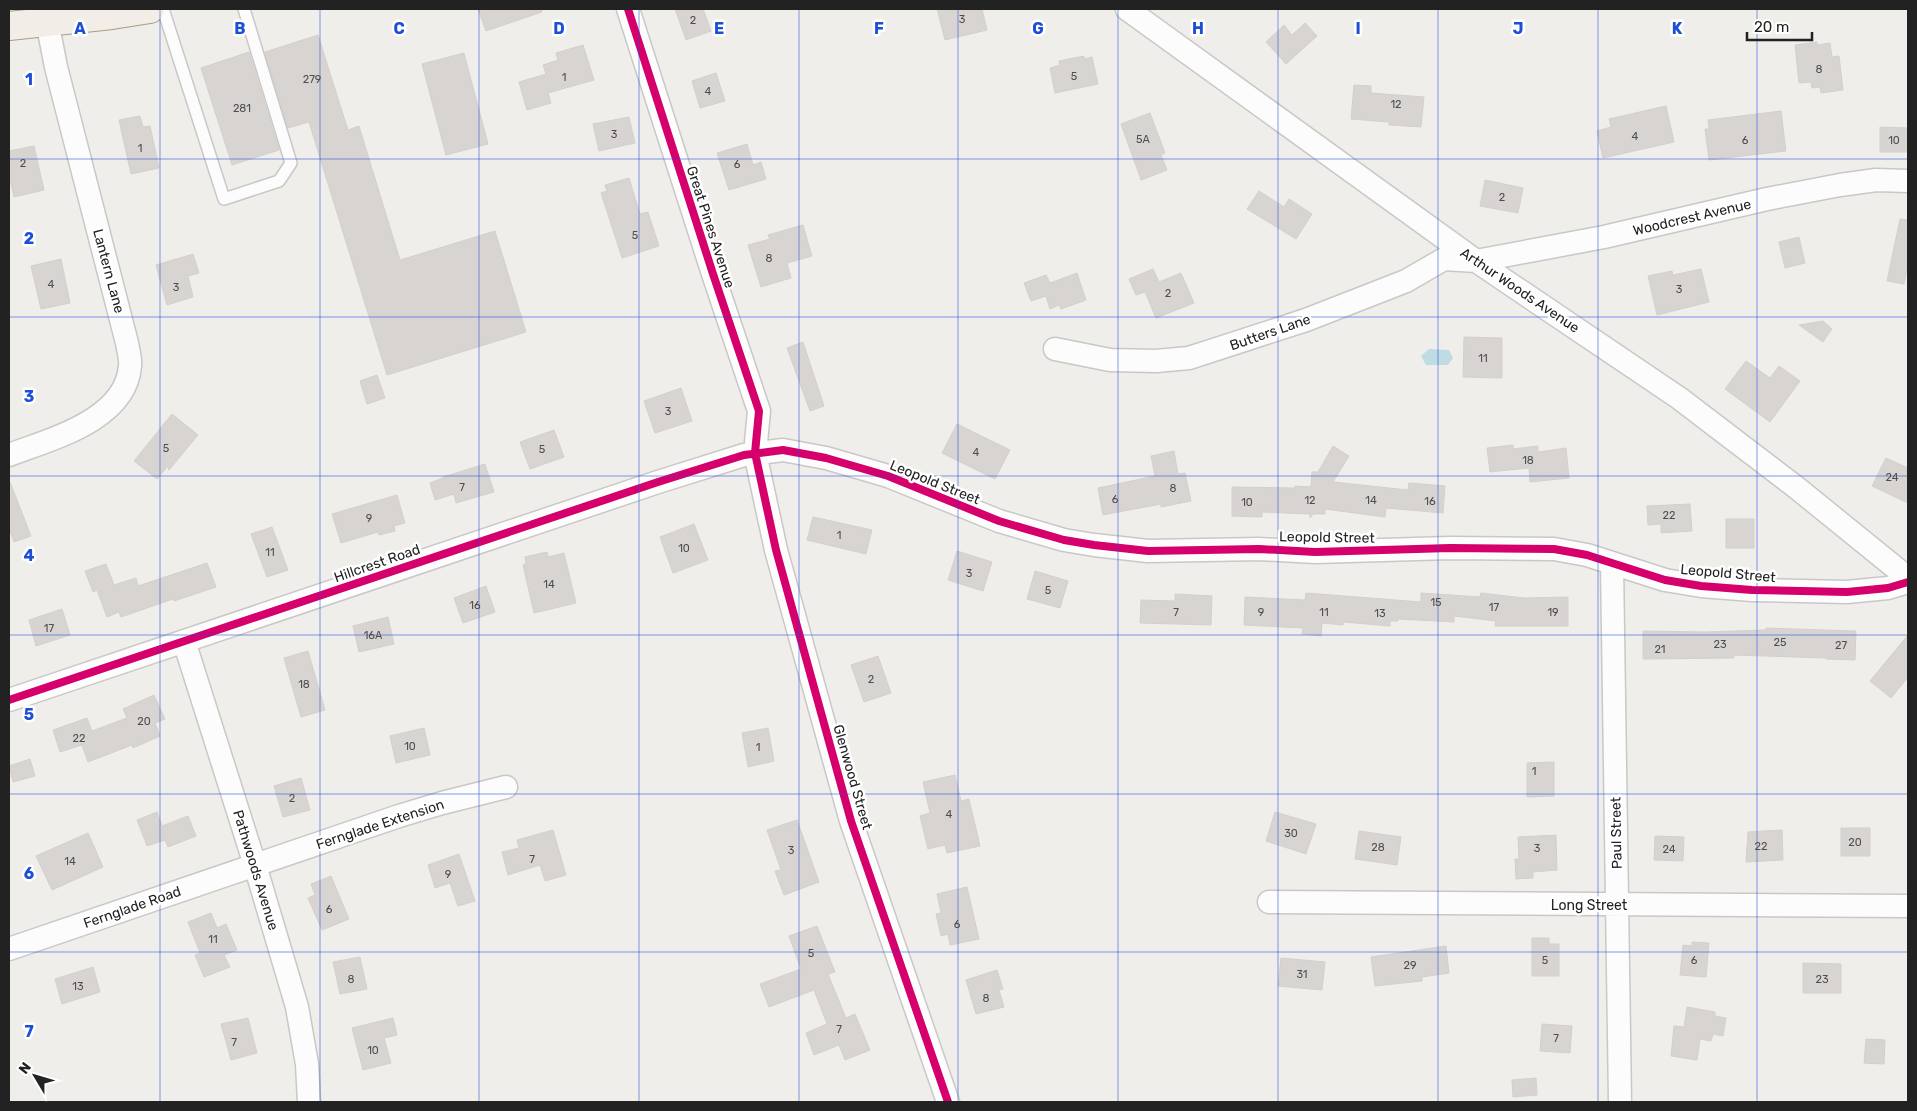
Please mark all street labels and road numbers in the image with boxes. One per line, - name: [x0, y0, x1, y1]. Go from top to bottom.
- street label: Great Pines Avenue: [683, 164, 738, 290]
- street label: Woodcrest Avenue: [1631, 196, 1753, 239]
- street label: Lantern Lane: [89, 227, 128, 315]
- street label: Arthur Woods Avenue: [1457, 244, 1583, 337]
- street label: Butters Lane: [1227, 311, 1313, 354]
- street label: Leopold Street: [887, 457, 983, 508]
- street label: Leopold Street: [1279, 528, 1375, 547]
- street label: Hillcrest Road: [332, 541, 423, 586]
- street label: Leopold Street: [1680, 561, 1777, 586]
- street label: Glenwood Street: [829, 723, 876, 832]
- street label: Fernglade Extension: [314, 796, 446, 853]
- street label: Paul Street: [1607, 796, 1626, 869]
- street label: Pathwoods Avenue: [229, 808, 282, 933]
- street label: Fernglade Road: [81, 883, 183, 932]
- street label: Long Street: [1551, 897, 1628, 914]

